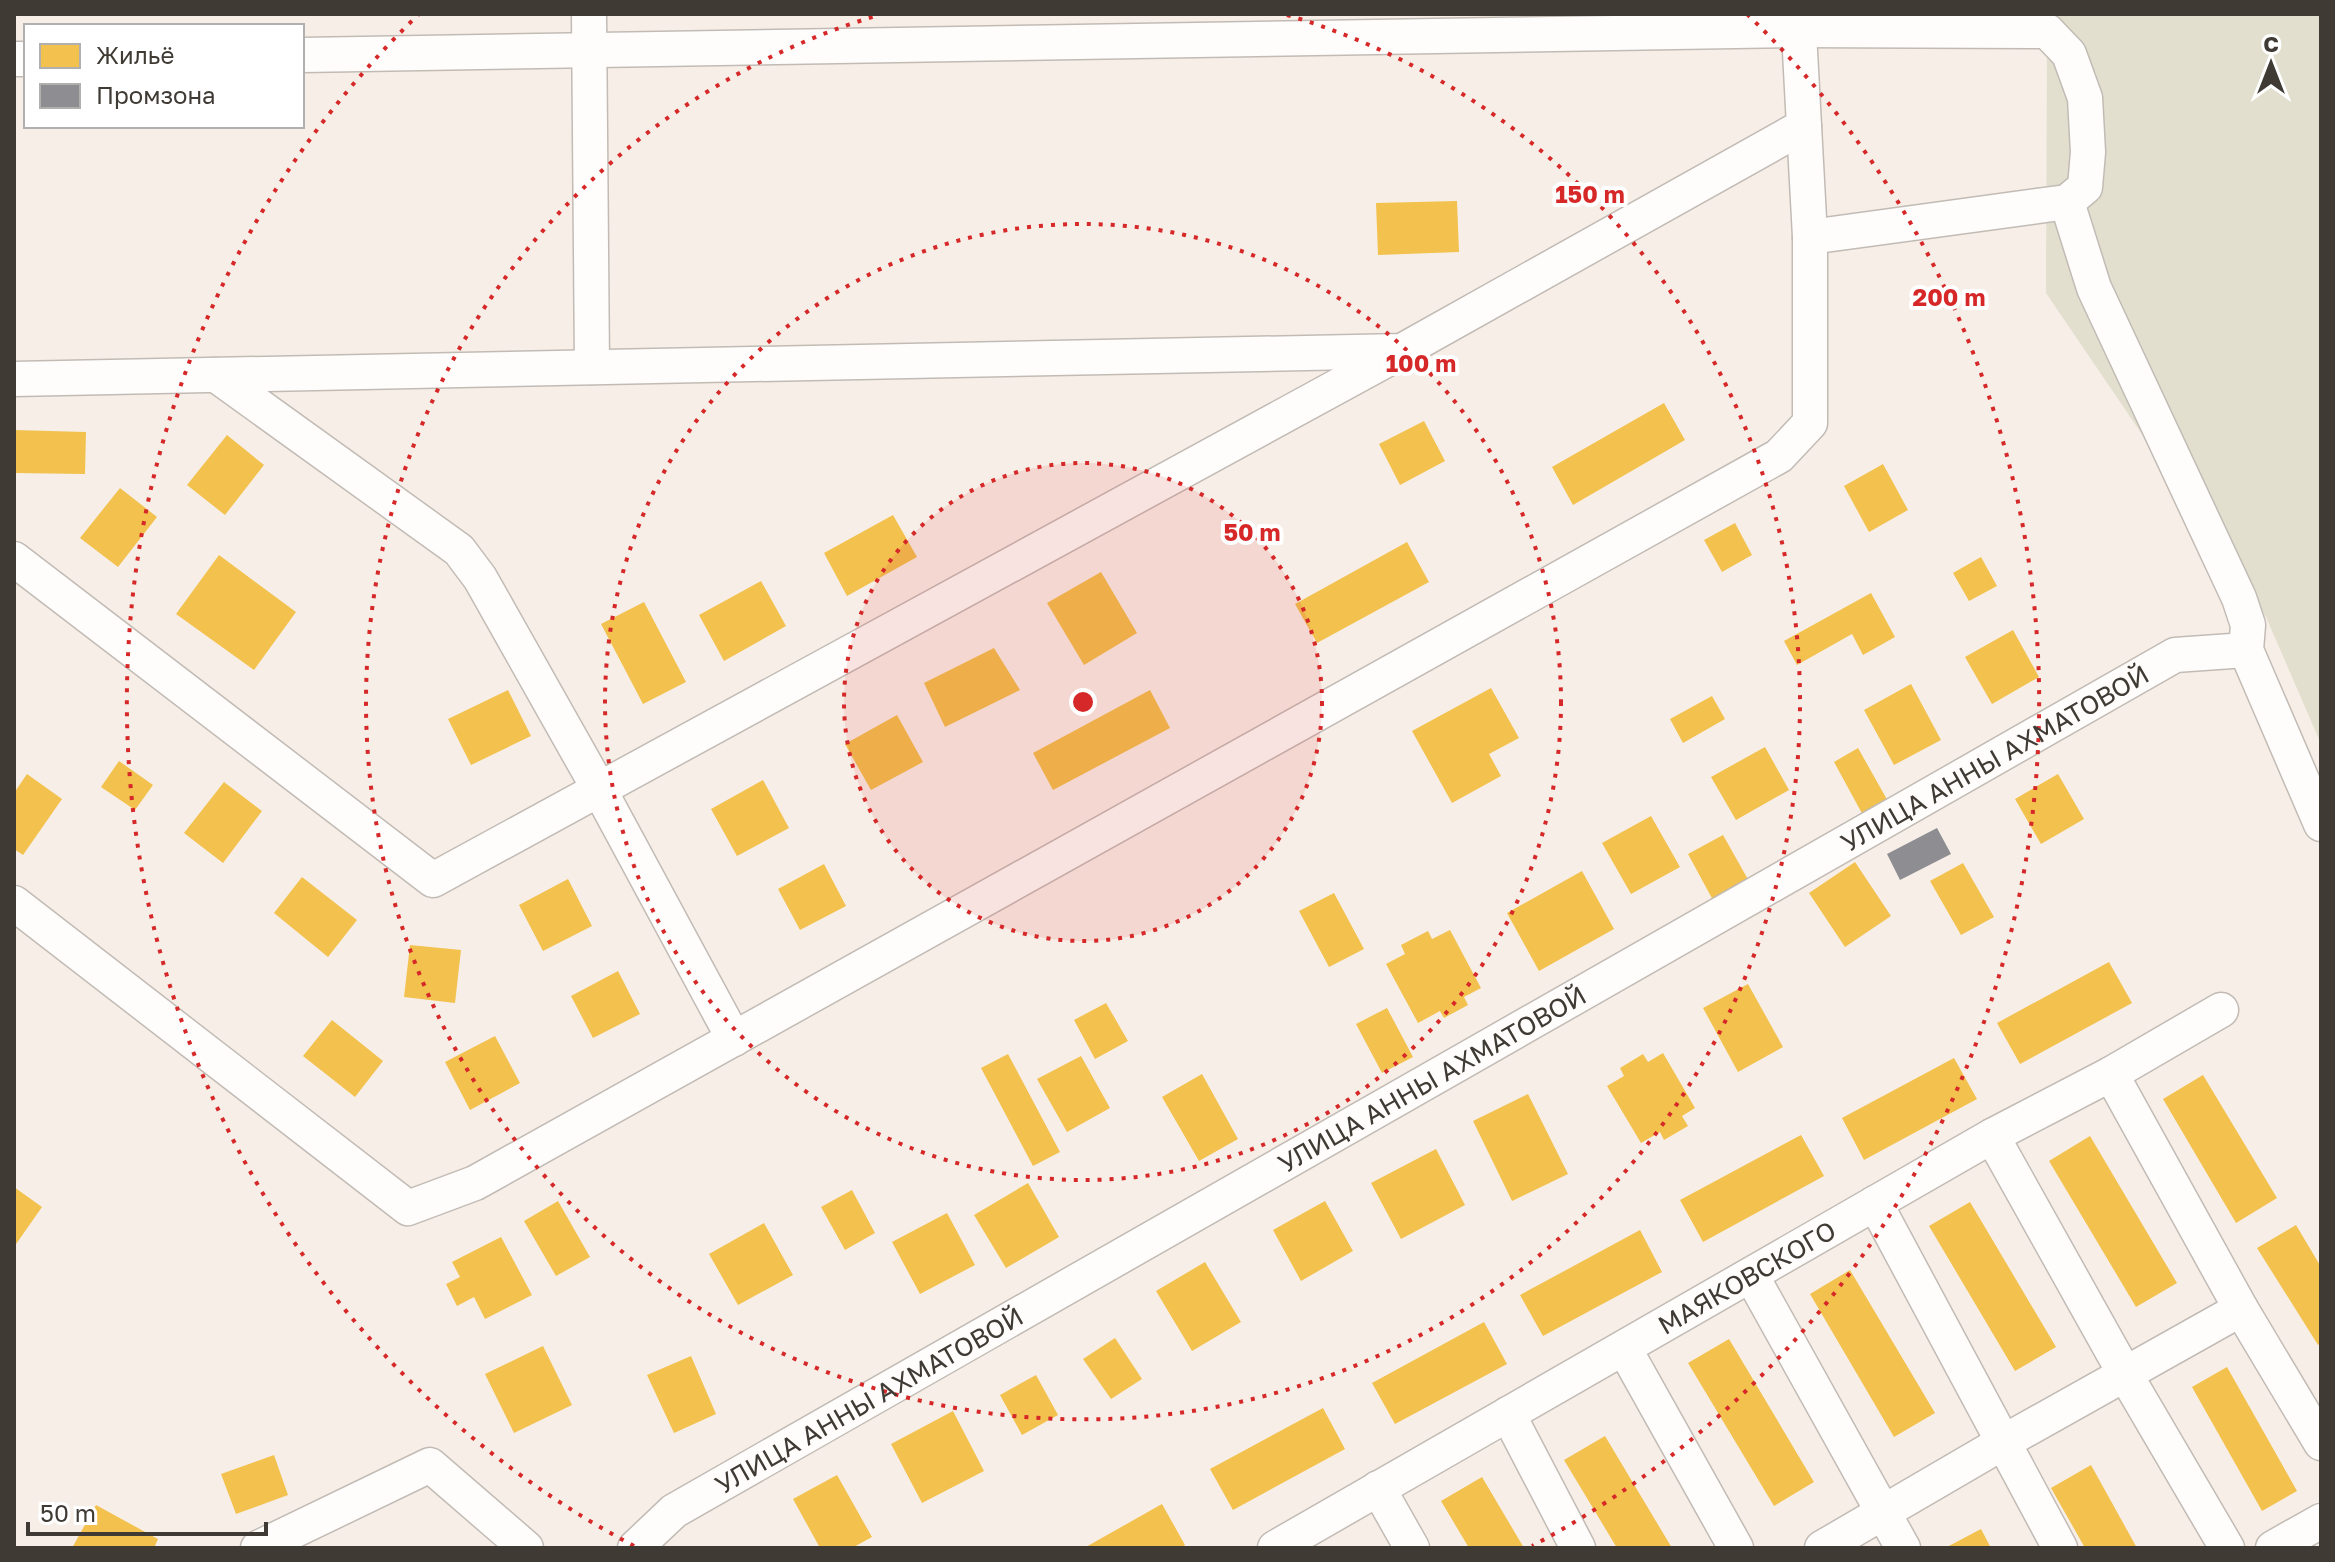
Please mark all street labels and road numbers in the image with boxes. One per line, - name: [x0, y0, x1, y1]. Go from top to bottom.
- street label: УЛИЦА АННЫ АХМАТОВОЙ: [1835, 658, 2154, 858]
- street label: УЛИЦА АННЫ АХМАТОВОЙ: [1272, 979, 1591, 1179]
- street label: МАЯКОВСКОГО: [1652, 1214, 1841, 1340]
- street label: УЛИЦА АННЫ АХМАТОВОЙ: [709, 1300, 1028, 1500]

